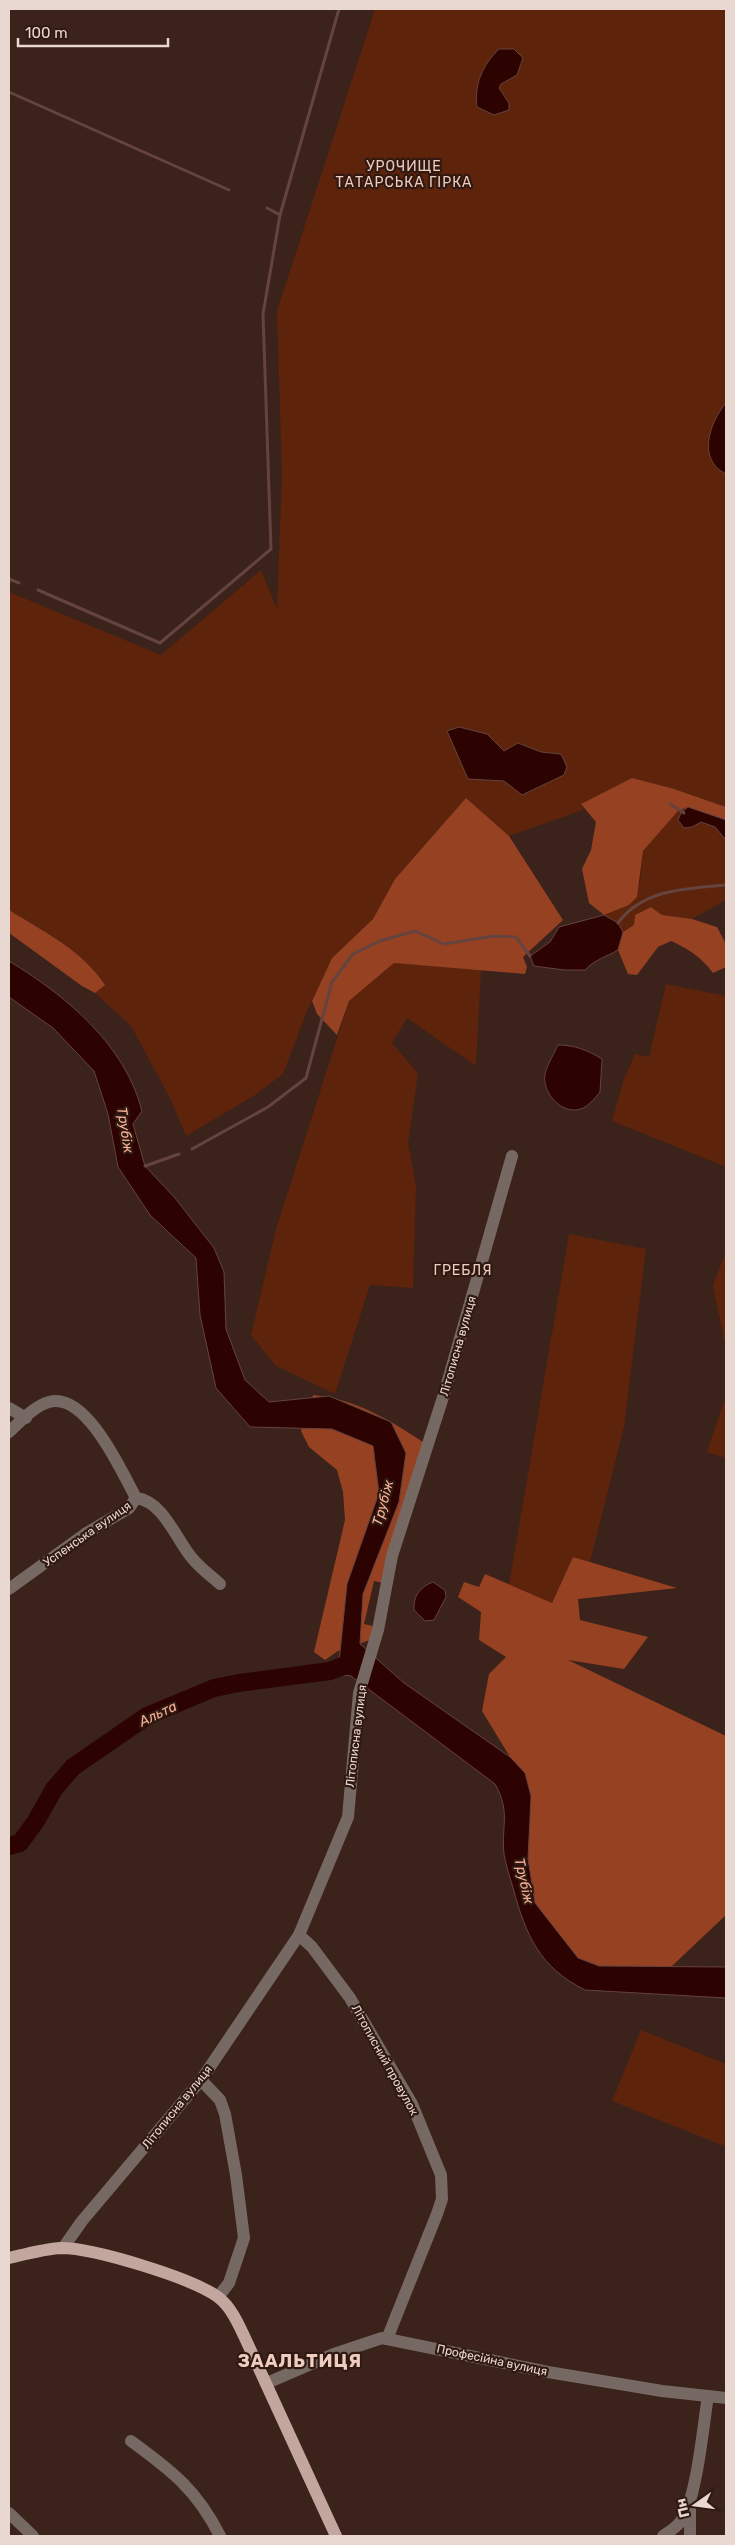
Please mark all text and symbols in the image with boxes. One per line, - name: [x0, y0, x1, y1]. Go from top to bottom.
- scale bar: [18, 15, 168, 47]
- text: 100 m: [25, 24, 67, 42]
- district label: УРОЧИЩЕ ТАТАРСЬКА ГІРКА: [336, 158, 472, 191]
- water label: Трубіж: [113, 1106, 137, 1155]
- district label: ГРЕБЛЯ: [434, 1262, 492, 1279]
- street label: Літописна вулиця: [437, 1294, 479, 1398]
- water label: Трубіж: [369, 1478, 397, 1528]
- street label: Успенська вулиця: [40, 1498, 134, 1570]
- street label: Літописна вулиця: [343, 1684, 369, 1788]
- water label: Альта: [135, 1698, 180, 1731]
- water label: Трубіж: [510, 1856, 538, 1906]
- street label: Літописний провулок: [349, 2002, 422, 2118]
- street label: Літописна вулиця: [139, 2062, 215, 2152]
- street label: Професійна вулиця: [435, 2341, 549, 2379]
- district label: ЗААЛЬТИЦЯ: [238, 2350, 362, 2372]
- north arrow: [670, 2480, 720, 2530]
- text: Пн: [672, 2497, 693, 2519]

